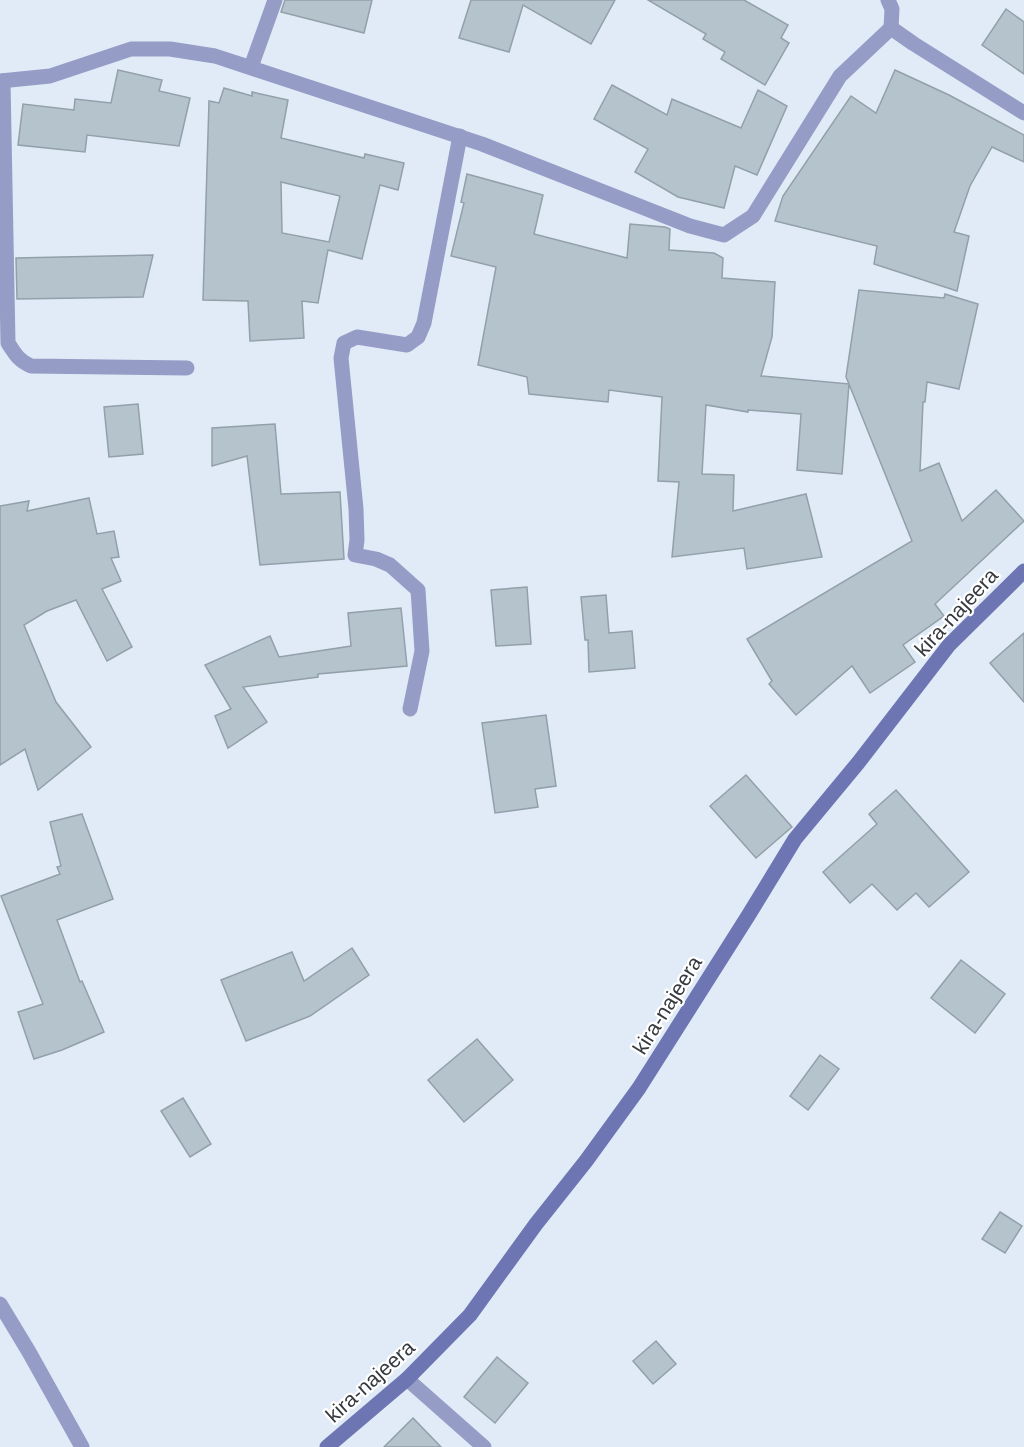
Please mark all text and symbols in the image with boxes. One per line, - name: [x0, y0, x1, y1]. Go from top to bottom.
- street label: kira-najeera: [910, 563, 1002, 660]
- street label: kira-najeera: [628, 952, 706, 1058]
- street label: kira-najeera: [321, 1335, 419, 1427]

